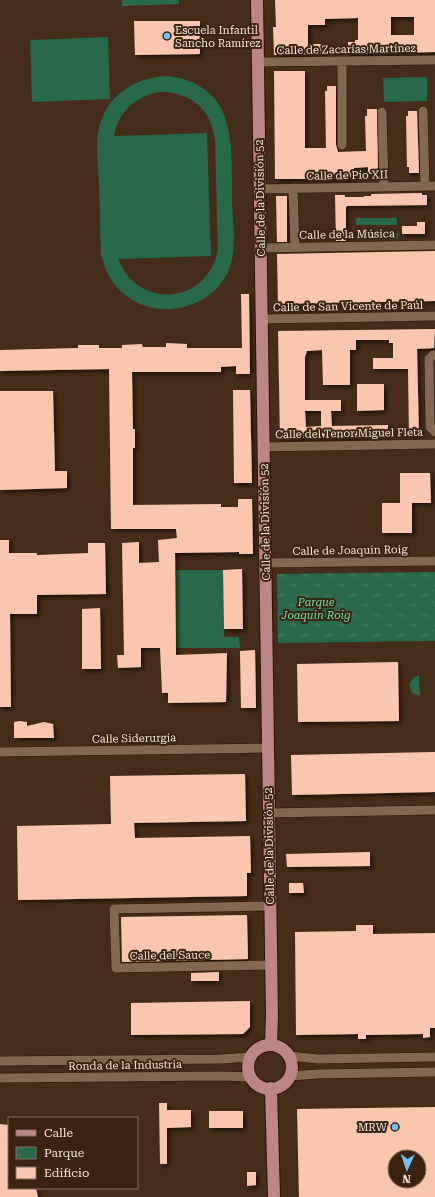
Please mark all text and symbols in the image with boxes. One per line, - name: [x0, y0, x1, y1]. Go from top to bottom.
- place label: Escuela Infantil Sancho Ramírez: [175, 24, 260, 50]
- marker: Escuela Infantil Sancho Ramírez: [162, 31, 172, 41]
- street label: Calle de Zacarías Martínez: [276, 42, 416, 57]
- street label: Calle de la División 52: [253, 139, 268, 257]
- street label: Calle de Pío XII: [306, 168, 388, 183]
- street label: Calle de la Música: [299, 227, 395, 242]
- street label: Calle de San Vicente de Paúl: [273, 299, 424, 314]
- street label: Calle del Tenor Miguel Fleta: [275, 426, 423, 441]
- street label: Calle de la División 52: [258, 463, 273, 581]
- street label: Calle de Joaquin Roig: [292, 543, 408, 558]
- park label: Parque Joaquin Roig: [280, 596, 351, 622]
- street label: Calle Siderurgia: [92, 731, 176, 746]
- street label: Calle de la División 52: [262, 787, 277, 905]
- street label: Calle del Sauce: [130, 948, 210, 963]
- street label: Ronda de la Industria: [68, 1058, 182, 1073]
- legend: [8, 1117, 138, 1189]
- place label: MRW: [358, 1121, 388, 1134]
- marker: MRW: [390, 1122, 400, 1132]
- text: Calle: [44, 1126, 74, 1140]
- text: Parque: [44, 1146, 85, 1160]
- north arrow: [387, 1149, 427, 1189]
- text: Edificio: [44, 1166, 89, 1180]
- text: N: [401, 1172, 411, 1185]

